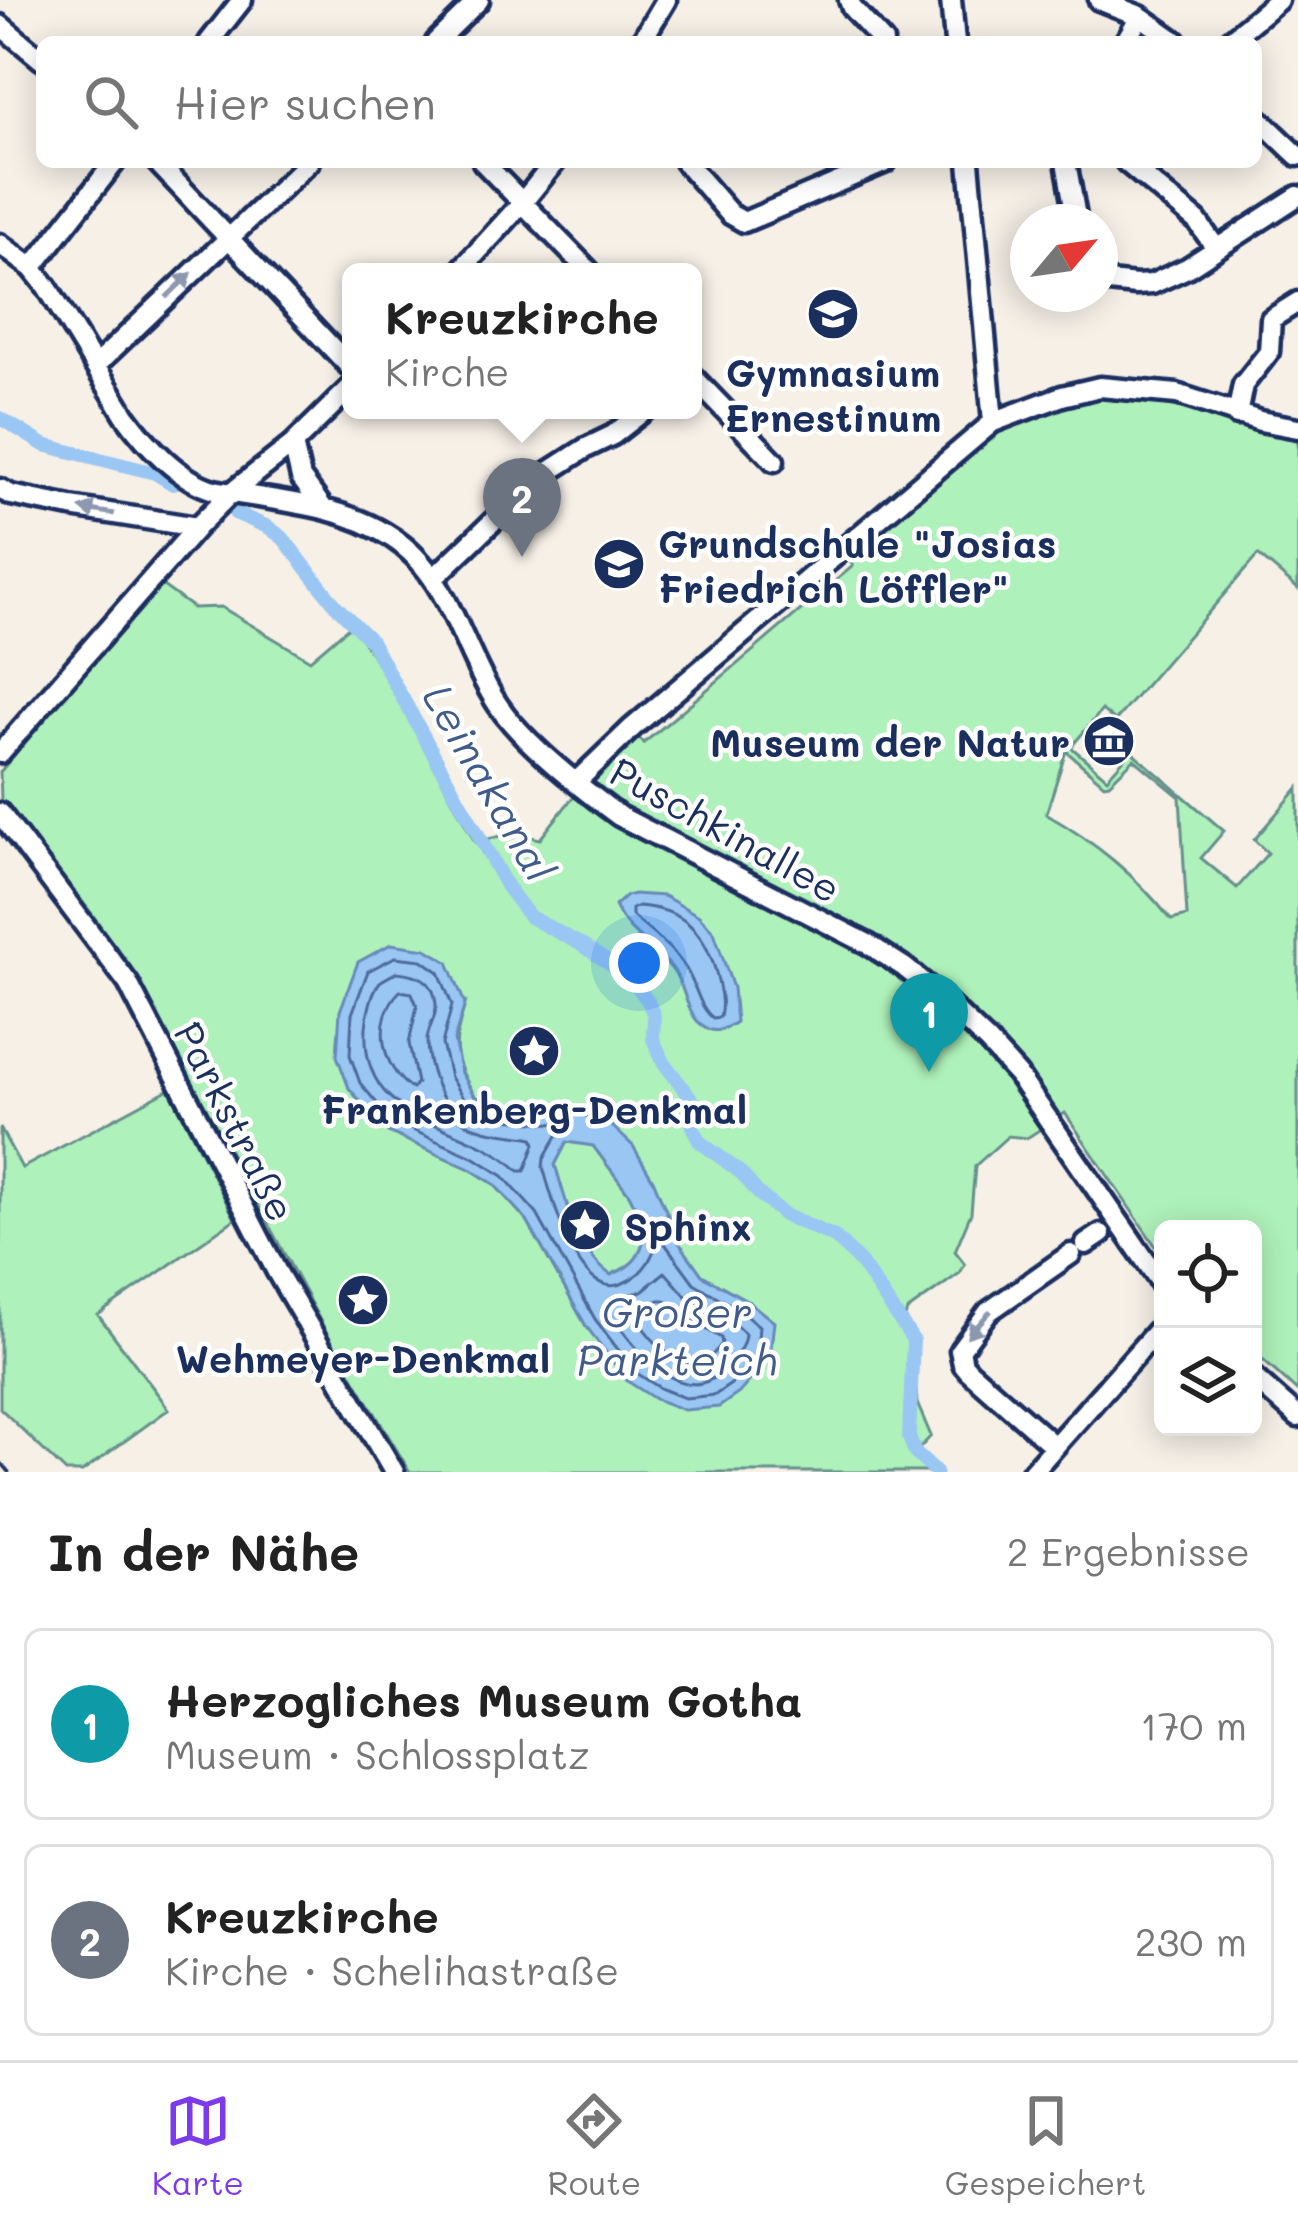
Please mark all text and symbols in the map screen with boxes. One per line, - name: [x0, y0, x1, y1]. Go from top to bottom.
- search box: [36, 36, 1262, 168]
- icon: search: [78, 69, 144, 135]
- text: Hier suchen: [174, 73, 436, 131]
- north arrow: [1010, 204, 1118, 312]
- popup: [342, 263, 702, 419]
- one-way arrow: [165, 272, 194, 300]
- school or university icon: Gymnasium Ernestinum: [805, 286, 861, 342]
- text: Kreuzkirche: [385, 287, 659, 345]
- text: Kirche: [385, 345, 509, 396]
- place label: Gymnasium Ernestinum: [725, 346, 941, 442]
- pin: 2: [483, 458, 561, 557]
- one-way arrow: [78, 501, 116, 520]
- place label: Grundschule "Josias Friedrich Löffler": [658, 517, 1057, 613]
- school or university icon: Grundschule "Josias Friedrich Löffler": [591, 536, 647, 592]
- water label: Leinakanal: [411, 673, 569, 891]
- museum icon: Museum der Natur: [1081, 713, 1137, 769]
- place label: Museum der Natur: [710, 716, 1070, 767]
- street label: Puschkinallee: [602, 745, 850, 913]
- your location: [609, 933, 669, 993]
- pin: 1: [890, 973, 968, 1072]
- street label: Parkstraße: [164, 1013, 308, 1229]
- place icon: Frankenberg-Denkmal: [506, 1023, 562, 1079]
- place label: Frankenberg-Denkmal: [321, 1083, 747, 1134]
- place icon: Sphinx: [557, 1197, 613, 1253]
- place label: Sphinx: [624, 1200, 752, 1251]
- map controls: [1154, 1220, 1262, 1436]
- button: locate: [1154, 1220, 1262, 1328]
- place icon: Wehmeyer-Denkmal: [335, 1272, 391, 1328]
- water label: Großer Parkteich: [577, 1284, 777, 1387]
- one-way arrow: [966, 1309, 993, 1339]
- button: layers: [1154, 1328, 1262, 1436]
- place label: Wehmeyer-Denkmal: [176, 1332, 550, 1383]
- text: In der Nähe: [48, 1517, 359, 1584]
- text: 2 Ergebnisse: [1007, 1525, 1250, 1576]
- text: Herzogliches Museum Gotha: [165, 1670, 802, 1728]
- text: 1: [81, 1699, 99, 1750]
- text: 170 m: [1140, 1699, 1247, 1750]
- text: Museum · Schlossplatz: [165, 1728, 590, 1779]
- text: Kreuzkirche: [165, 1886, 439, 1944]
- text: 2: [79, 1915, 101, 1966]
- text: 230 m: [1135, 1915, 1247, 1966]
- text: Kirche · Schelihastraße: [165, 1944, 619, 1995]
- tab: Karte: [152, 2088, 244, 2203]
- tab: Route: [548, 2088, 641, 2203]
- tab: Gespeichert: [945, 2088, 1146, 2203]

